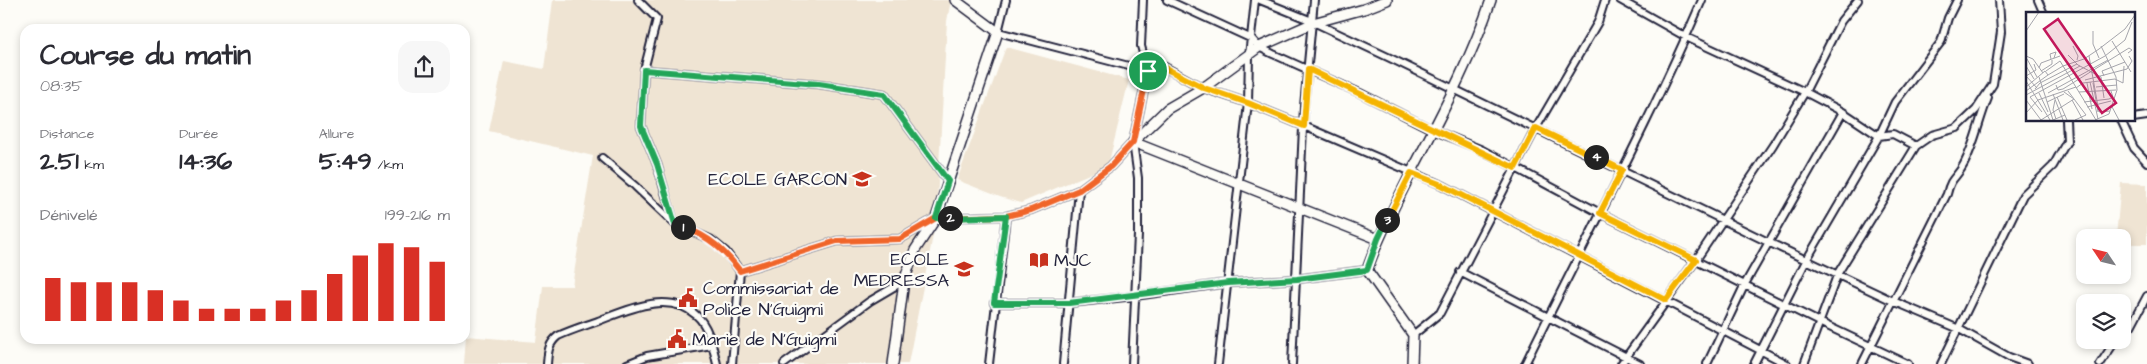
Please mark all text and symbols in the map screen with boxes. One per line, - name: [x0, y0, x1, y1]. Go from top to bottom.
- inset map: [2026, 12, 2134, 121]
- text: Course du matin: [40, 36, 251, 75]
- button: share: [398, 41, 450, 93]
- pin: [1127, 50, 1169, 92]
- icon: arrive: [1134, 57, 1162, 85]
- text: 08:35: [40, 75, 83, 97]
- text: Distance: [40, 124, 94, 144]
- text: Durée: [179, 124, 218, 144]
- text: Allure: [319, 124, 354, 144]
- text: 2.51: [40, 144, 79, 179]
- text: 14:36: [179, 144, 232, 179]
- text: 5:49: [319, 144, 372, 179]
- pin: 4: [1584, 144, 1608, 170]
- text: 4: [1592, 147, 1601, 167]
- text: km: [79, 155, 104, 175]
- text: /km: [372, 155, 403, 175]
- place label: ECOLE GARCON: [708, 167, 847, 192]
- school or university icon: ECOLE GARCON: [851, 168, 873, 190]
- text: Dénivelé: [40, 204, 98, 226]
- text: 199–216 m: [385, 204, 450, 226]
- pin: 2: [938, 206, 962, 230]
- text: 2: [946, 208, 955, 228]
- pin: 3: [1374, 208, 1400, 232]
- text: 3: [1384, 210, 1391, 230]
- pin: 1: [670, 214, 696, 240]
- text: 1: [683, 217, 684, 237]
- north arrow: [2076, 229, 2131, 284]
- map controls: [2076, 229, 2131, 349]
- place label: ECOLE MEDRESSA: [854, 247, 949, 293]
- place label: MJC: [1054, 248, 1091, 273]
- library icon: MJC: [1028, 249, 1050, 271]
- school or university icon: ECOLE MEDRESSA: [953, 258, 975, 280]
- place label: Commissariat de Police N'Guigmi: [703, 276, 839, 323]
- public building icon: Commissariat de Police N'Guigmi: [677, 287, 699, 309]
- button: layers: [2076, 294, 2131, 349]
- place label: Marie de N'Guigmi: [692, 327, 837, 353]
- public building icon: Marie de N'Guigmi: [666, 328, 688, 350]

